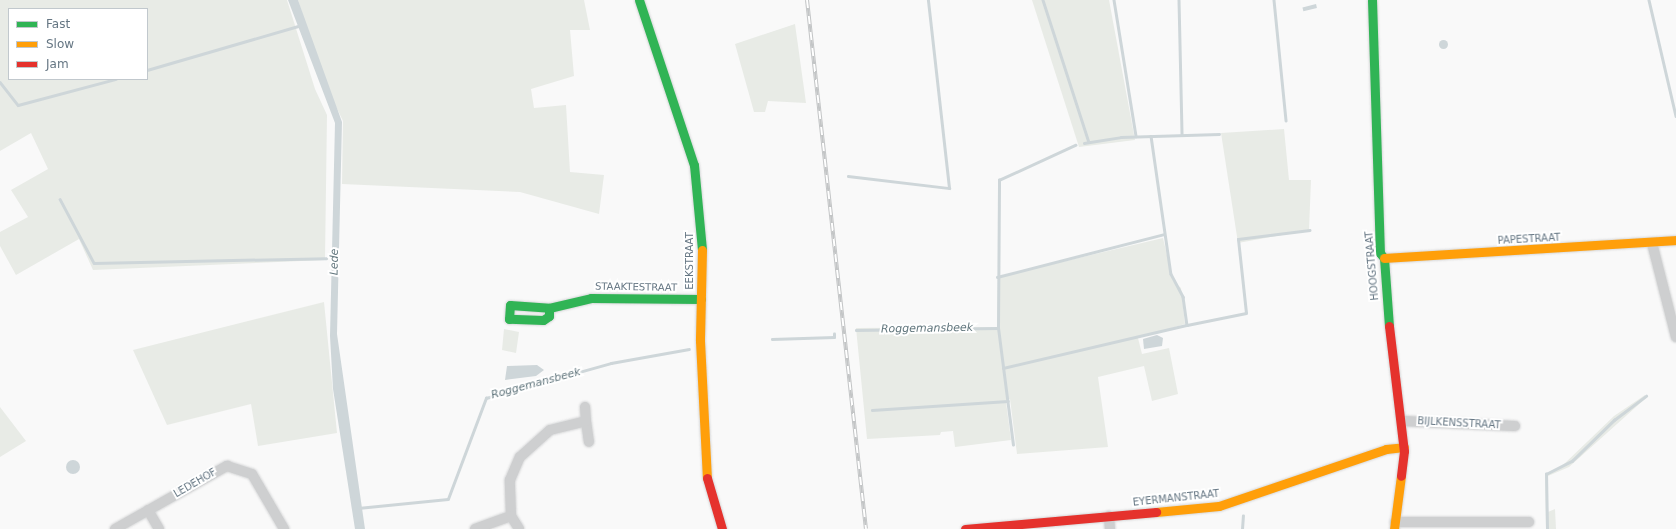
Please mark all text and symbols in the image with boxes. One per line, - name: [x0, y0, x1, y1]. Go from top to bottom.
- legend: [8, 8, 148, 80]
- text: Fast: [46, 17, 70, 31]
- text: Slow: [46, 37, 74, 51]
- text: Jam: [46, 57, 69, 71]
- street label: HOOGSTRAAT: [1363, 231, 1381, 301]
- street label: PAPESTRAAT: [1497, 231, 1561, 247]
- street label: EEKSTRAAT: [684, 232, 696, 290]
- water label: Lede: [328, 249, 342, 275]
- street label: STAAKTESTRAAT: [595, 280, 677, 294]
- water label: Roggemansbeek: [881, 322, 973, 336]
- water label: Roggemansbeek: [490, 366, 582, 402]
- street label: BIJLKENSSTRAAT: [1417, 415, 1501, 431]
- street label: LEDEHOF: [172, 466, 218, 500]
- street label: EYERMANSTRAAT: [1132, 487, 1220, 509]

